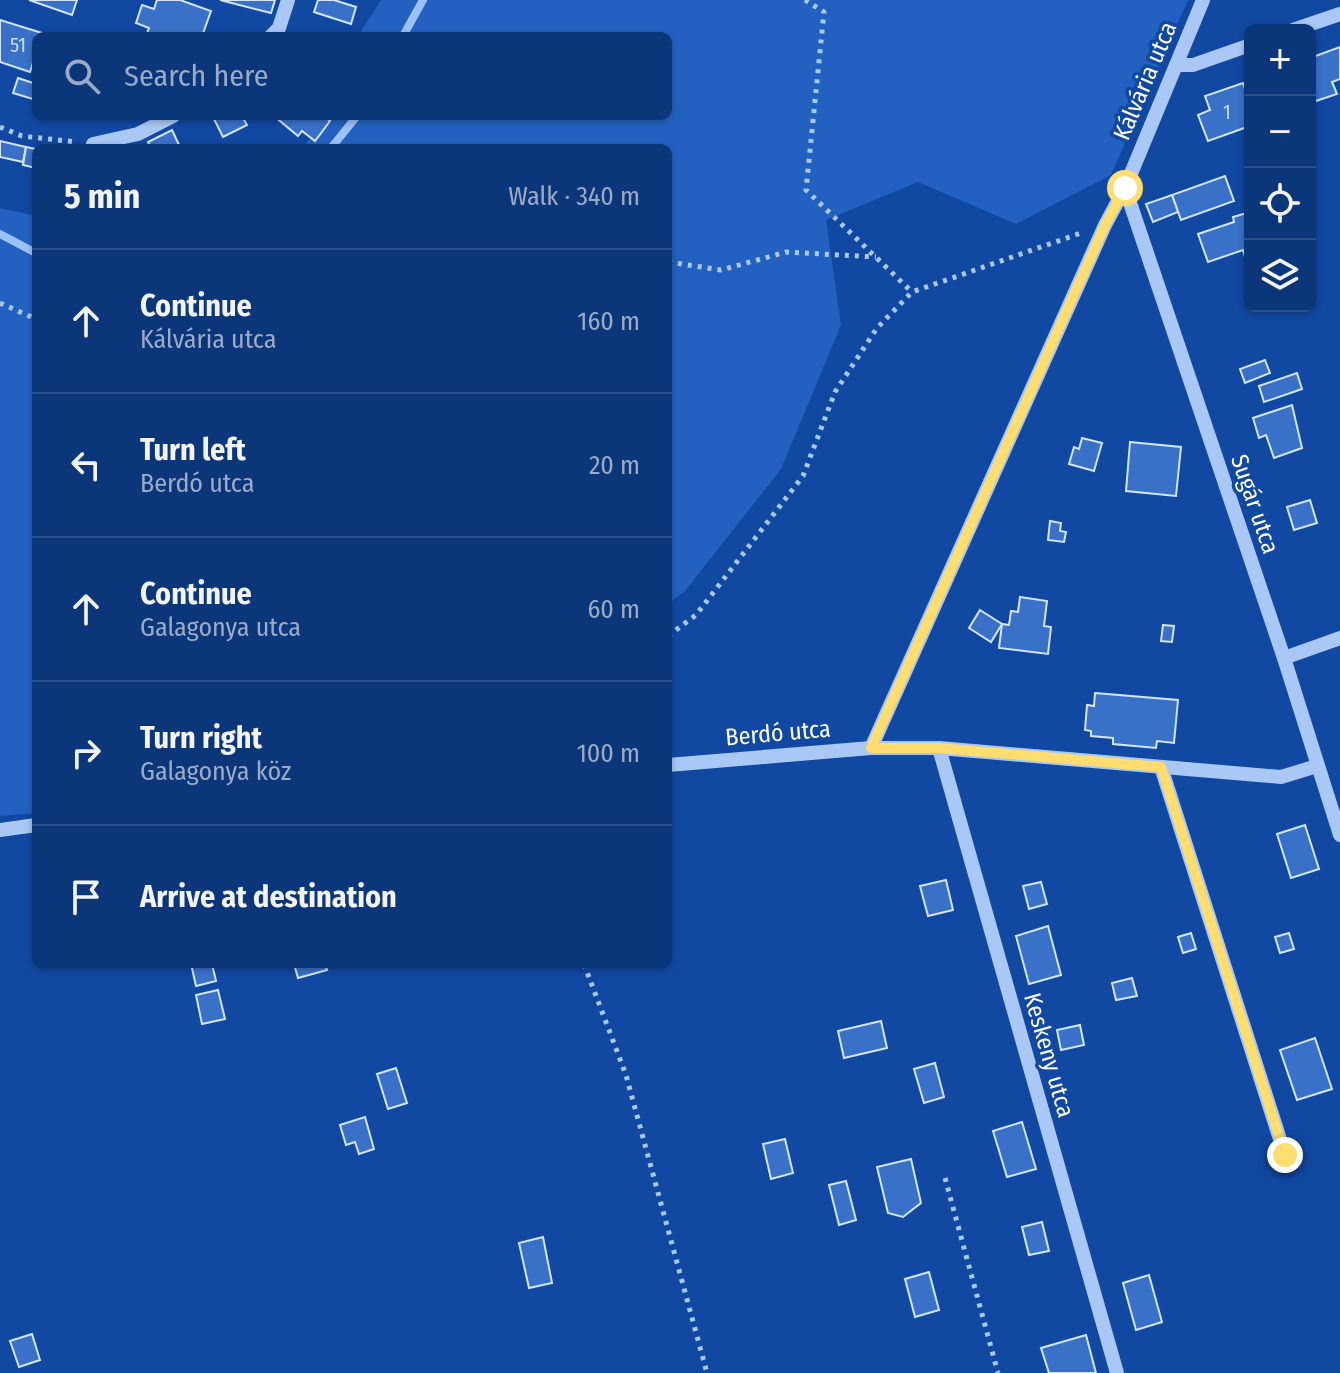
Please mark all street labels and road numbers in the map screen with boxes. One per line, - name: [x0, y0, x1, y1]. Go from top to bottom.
- street label: Kálvária utca: [1108, 18, 1182, 144]
- street label: Sugár utca: [1225, 451, 1285, 557]
- street label: Berdó utca: [724, 714, 832, 752]
- street label: Keskeny utca: [1018, 990, 1080, 1120]

